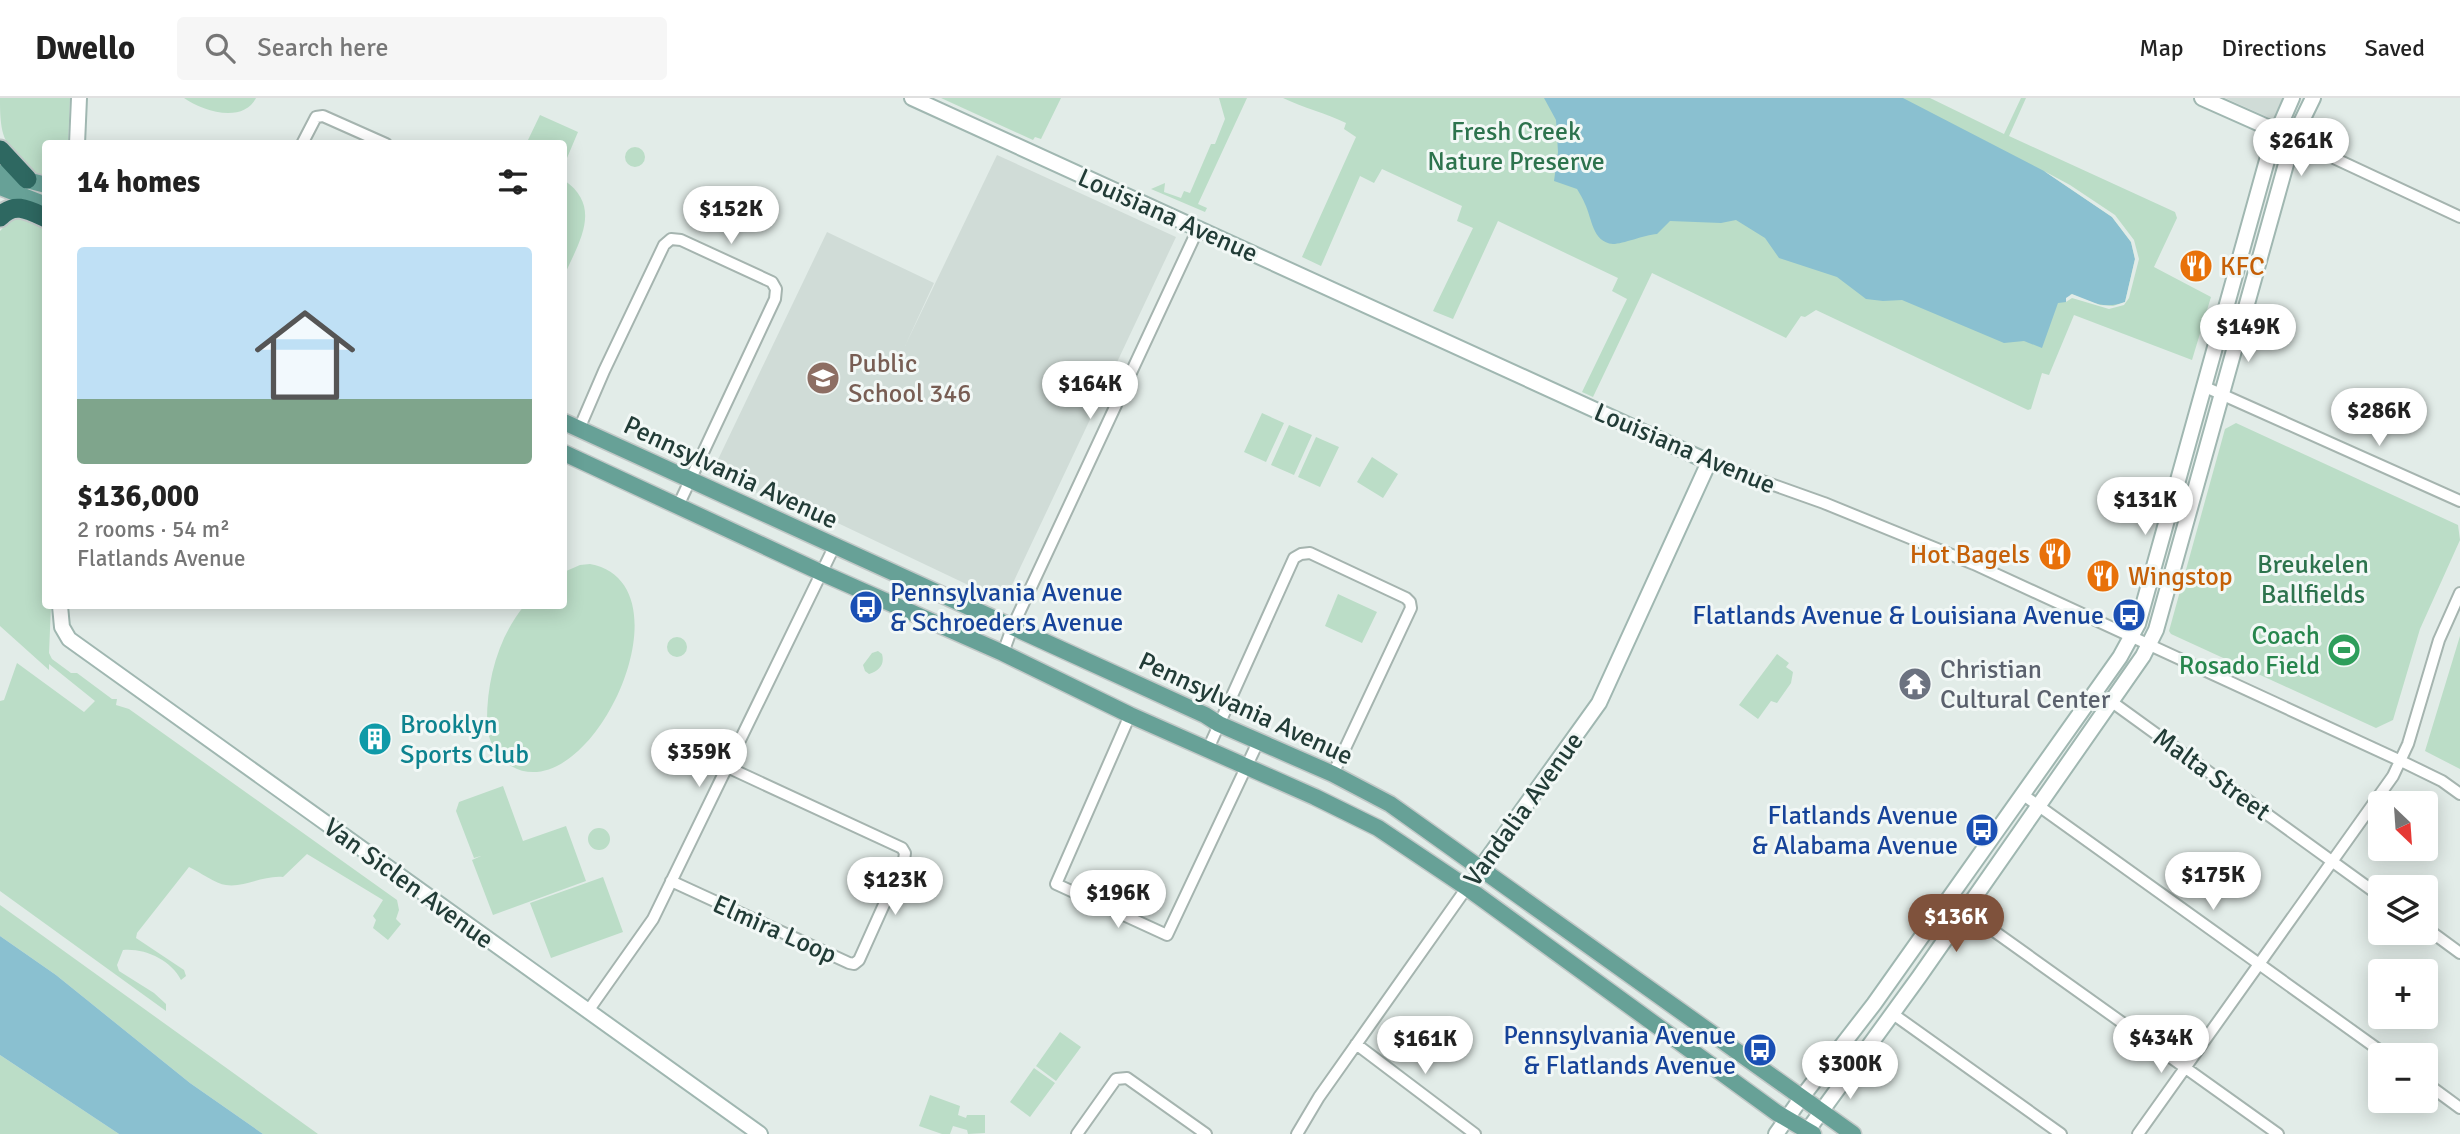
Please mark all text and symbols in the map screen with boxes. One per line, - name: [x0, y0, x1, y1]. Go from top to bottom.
- search box: [177, 17, 667, 80]
- text: Dwello: [35, 28, 135, 69]
- icon: search: [201, 29, 239, 67]
- text: Search here: [257, 32, 388, 64]
- text: Map: [2139, 33, 2184, 63]
- text: Directions: [2222, 33, 2327, 63]
- text: Saved: [2365, 33, 2425, 63]
- park label: Fresh Creek Nature Preserve: [1427, 116, 1605, 178]
- pin: $261K: [2252, 118, 2350, 178]
- text: $261K: [2269, 126, 2333, 155]
- street label: Louisiana Avenue: [1073, 162, 1263, 270]
- icon: filters: [494, 163, 532, 201]
- text: 14 homes: [77, 164, 200, 201]
- pin: $152K: [682, 186, 780, 246]
- text: $152K: [699, 194, 763, 223]
- restaurant icon: KFC: [2177, 247, 2215, 285]
- place label: KFC: [2220, 251, 2265, 283]
- icon: home: [242, 292, 368, 418]
- pin: $149K: [2199, 304, 2297, 364]
- text: $149K: [2216, 312, 2280, 341]
- place label: Public School 346: [848, 348, 971, 410]
- school or university icon: Public School 346: [804, 359, 842, 397]
- pin: $164K: [1041, 362, 1139, 421]
- text: $164K: [1058, 369, 1122, 398]
- pin: $286K: [2330, 388, 2428, 448]
- street label: Louisiana Avenue: [1589, 396, 1780, 501]
- text: $286K: [2347, 396, 2411, 425]
- street label: Pennsylvania Avenue: [618, 409, 843, 537]
- text: $136,000: [77, 478, 199, 515]
- pin: $131K: [2096, 478, 2194, 537]
- text: $131K: [2113, 485, 2177, 514]
- text: 2 rooms · 54 m²: [77, 515, 230, 544]
- restaurant icon: Hot Bagels: [2036, 535, 2074, 573]
- place label: Hot Bagels: [1910, 539, 2030, 571]
- text: Flatlands Avenue: [77, 544, 246, 573]
- park label: Breukelen Ballfields: [2257, 549, 2369, 611]
- restaurant icon: Wingstop: [2084, 557, 2122, 595]
- place label: Wingstop: [2128, 561, 2233, 593]
- place label: Pennsylvania Avenue & Schroeders Avenue: [890, 577, 1123, 639]
- bus stop icon: Pennsylvania Avenue & Schroeders Avenue: [847, 588, 885, 626]
- bus stop icon: Flatlands Avenue & Louisiana Avenue: [2110, 596, 2148, 634]
- place label: Flatlands Avenue & Louisiana Avenue: [1692, 600, 2104, 632]
- place label: Coach Rosado Field: [2179, 620, 2320, 682]
- sports icon: Coach Rosado Field: [2325, 631, 2363, 669]
- street label: Pennsylvania Avenue: [1133, 645, 1358, 773]
- place label: Christian Cultural Center: [1940, 654, 2111, 716]
- temple icon: Christian Cultural Center: [1896, 665, 1934, 703]
- place label: Brooklyn Sports Club: [400, 709, 529, 771]
- building icon: Brooklyn Sports Club: [356, 720, 394, 758]
- street label: Malta Street: [2147, 722, 2276, 828]
- street label: Vandalia Avenue: [1457, 726, 1591, 893]
- pin: $359K: [650, 730, 748, 789]
- text: $359K: [667, 737, 731, 766]
- north arrow: [2368, 791, 2438, 861]
- map controls: [2368, 791, 2438, 1113]
- place label: Flatlands Avenue & Alabama Avenue: [1752, 800, 1958, 862]
- street label: Van Siclen Avenue: [317, 811, 500, 956]
- bus stop icon: Flatlands Avenue & Alabama Avenue: [1963, 811, 2001, 849]
- pin: $175K: [2164, 852, 2262, 912]
- pin: $123K: [846, 858, 944, 917]
- text: $175K: [2181, 860, 2245, 889]
- text: $123K: [863, 865, 927, 894]
- pin: $196K: [1069, 870, 1167, 930]
- button: layers: [2368, 875, 2438, 945]
- text: $196K: [1086, 878, 1150, 907]
- street label: Elmira Loop: [708, 888, 841, 971]
- pin: $136K: [1907, 894, 2005, 954]
- text: $136K: [1924, 902, 1988, 931]
- button: +: [2368, 959, 2438, 1029]
- pin: $161K: [1376, 1016, 1474, 1076]
- pin: $434K: [2112, 1016, 2210, 1075]
- place label: Pennsylvania Avenue & Flatlands Avenue: [1503, 1020, 1736, 1082]
- text: $434K: [2129, 1023, 2193, 1052]
- text: $161K: [1393, 1024, 1457, 1053]
- bus stop icon: Pennsylvania Avenue & Flatlands Avenue: [1741, 1031, 1779, 1069]
- pin: $300K: [1801, 1042, 1899, 1101]
- button: −: [2368, 1043, 2438, 1113]
- text: $300K: [1818, 1049, 1882, 1078]

